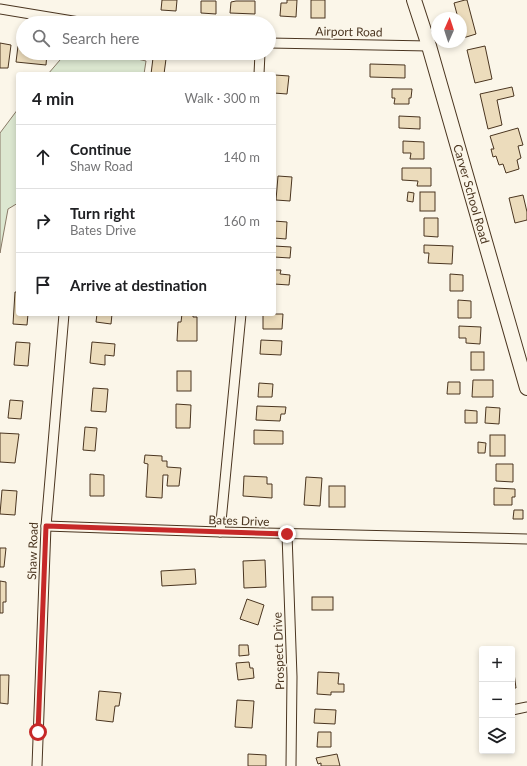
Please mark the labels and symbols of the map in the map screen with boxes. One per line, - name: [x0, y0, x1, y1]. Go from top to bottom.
- north arrow: [431, 12, 467, 48]
- street label: Airport Road: [315, 23, 383, 40]
- street label: Carver School Road: [450, 142, 493, 245]
- street label: Bates Drive: [208, 512, 270, 529]
- street label: Shaw Road: [24, 522, 41, 580]
- route end: [278, 525, 296, 543]
- street label: Prospect Drive: [270, 612, 287, 690]
- route start: [29, 723, 47, 741]

